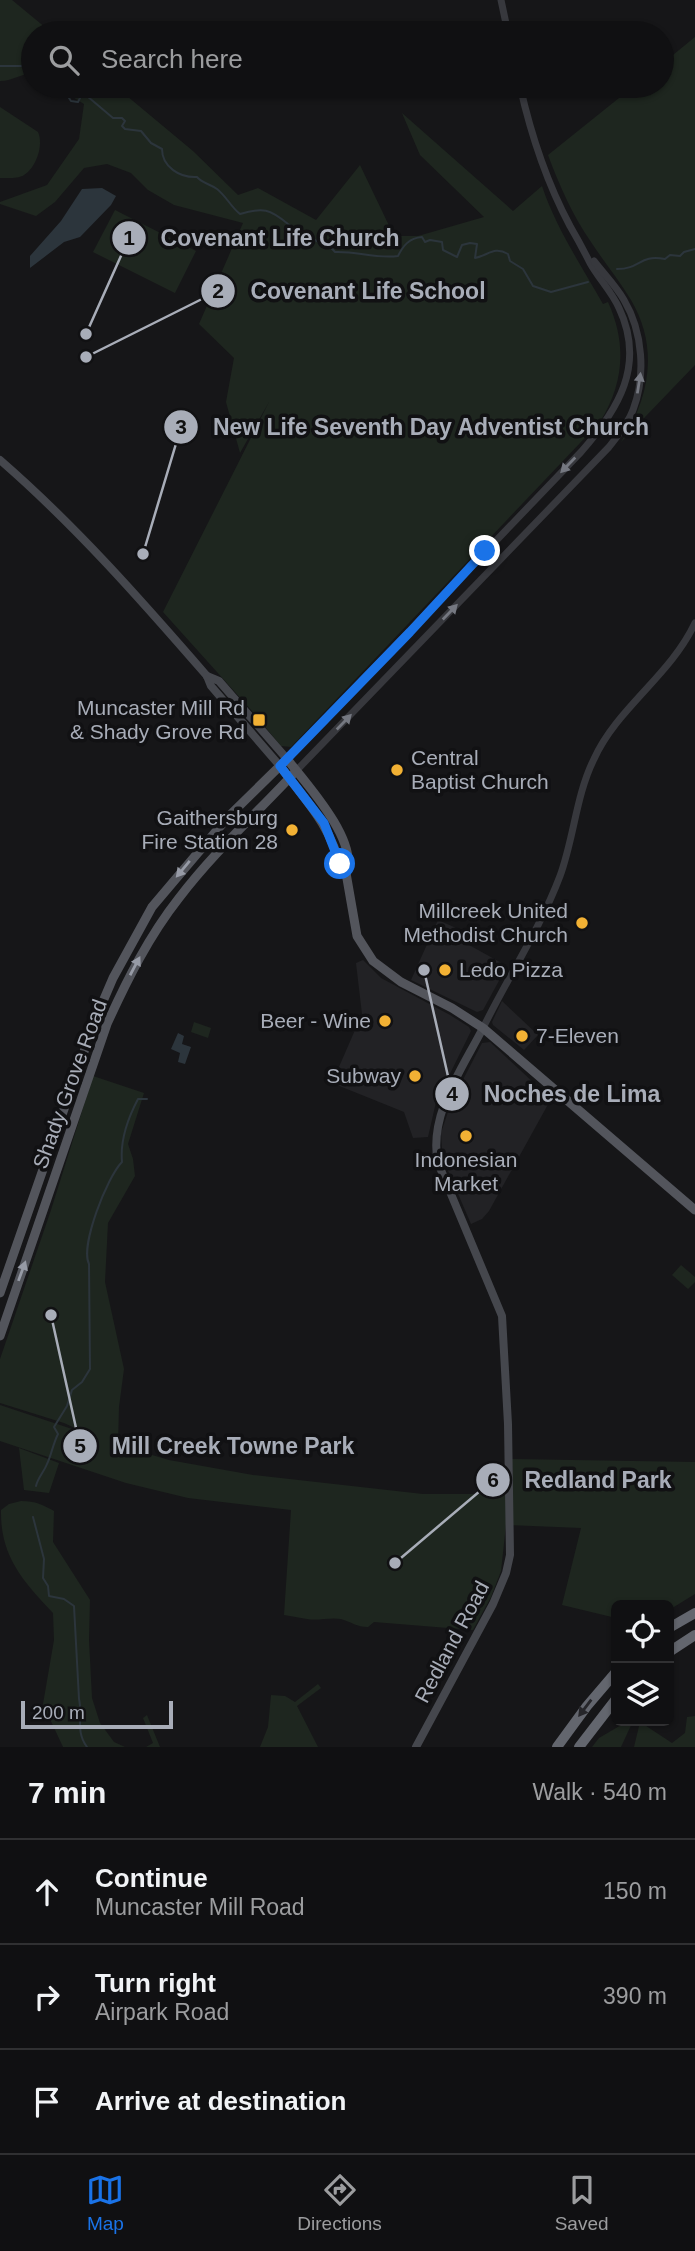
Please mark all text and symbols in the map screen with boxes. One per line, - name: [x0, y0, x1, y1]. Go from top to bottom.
- search box: [21, 21, 674, 98]
- icon: search: [45, 41, 83, 79]
- text: Search here: [101, 44, 243, 74]
- callout: Covenant Life Church: [112, 216, 414, 260]
- text: Covenant Life Church: [161, 225, 399, 251]
- text: 1: [123, 226, 135, 249]
- callout: Covenant Life School: [201, 269, 499, 313]
- text: Covenant Life School: [250, 278, 486, 304]
- text: 2: [212, 279, 224, 302]
- one-way arrow: [634, 372, 645, 394]
- callout: New Life Seventh Day Adventist Church: [163, 405, 664, 449]
- text: New Life Seventh Day Adventist Church: [213, 414, 649, 440]
- text: 3: [175, 415, 187, 438]
- one-way arrow: [560, 457, 576, 473]
- route end: [469, 535, 500, 566]
- one-way arrow: [442, 604, 459, 621]
- place label: Muncaster Mill Rd & Shady Grove Rd: [70, 696, 245, 743]
- marker: Muncaster Mill Rd & Shady Grove Rd: [251, 712, 267, 728]
- one-way arrow: [335, 714, 352, 731]
- place label: Central Baptist Church: [411, 746, 549, 793]
- marker: Central Baptist Church: [389, 762, 405, 778]
- place label: Gaithersburg Fire Station 28: [141, 806, 278, 853]
- marker: Gaithersburg Fire Station 28: [284, 822, 300, 838]
- route start: [324, 848, 355, 879]
- one-way arrow: [176, 861, 191, 878]
- place label: Millcreek United Methodist Church: [403, 899, 568, 946]
- marker: Millcreek United Methodist Church: [574, 915, 590, 931]
- one-way arrow: [129, 957, 141, 976]
- place label: Ledo Pizza: [459, 958, 563, 981]
- marker: Ledo Pizza: [437, 962, 453, 978]
- street label: Shady Grove Road: [28, 996, 111, 1172]
- place label: Beer - Wine: [260, 1009, 371, 1032]
- marker: Beer - Wine: [377, 1013, 393, 1029]
- place label: 7-Eleven: [536, 1024, 619, 1047]
- marker: 7-Eleven: [514, 1028, 530, 1044]
- place label: Subway: [326, 1064, 401, 1087]
- marker: Subway: [407, 1068, 423, 1084]
- callout: Noches de Lima: [435, 1072, 674, 1116]
- text: Noches de Lima: [484, 1081, 660, 1107]
- text: 4: [446, 1082, 458, 1105]
- marker: Indonesian Market: [458, 1128, 474, 1144]
- place label: Indonesian Market: [415, 1148, 517, 1195]
- one-way arrow: [17, 1261, 28, 1282]
- callout: Mill Creek Towne Park: [63, 1424, 368, 1468]
- text: Mill Creek Towne Park: [112, 1433, 354, 1459]
- text: 5: [74, 1434, 86, 1457]
- callout: Redland Park: [475, 1458, 685, 1502]
- text: Redland Park: [525, 1467, 672, 1493]
- text: 6: [487, 1468, 499, 1491]
- street label: Redland Road: [410, 1577, 493, 1706]
- map controls: [611, 1600, 674, 1726]
- button: locate: [611, 1600, 674, 1663]
- button: layers: [611, 1663, 674, 1726]
- scale bar: [21, 1698, 173, 1730]
- one-way arrow: [578, 1699, 593, 1717]
- text: 200 m: [32, 1702, 85, 1723]
- text: 7 min: [28, 1776, 106, 1809]
- text: Walk · 540 m: [532, 1779, 667, 1805]
- text: Continue: [95, 1863, 208, 1893]
- icon: ahead: [28, 1873, 66, 1911]
- text: 150 m: [603, 1878, 667, 1904]
- text: Muncaster Mill Road: [95, 1894, 305, 1920]
- text: Turn right: [95, 1968, 216, 1998]
- icon: right: [28, 1978, 66, 2016]
- text: 390 m: [603, 1983, 667, 2009]
- text: Airpark Road: [95, 1999, 229, 2025]
- icon: arrive: [28, 2083, 66, 2121]
- text: Arrive at destination: [95, 2086, 346, 2116]
- tab: Map: [86, 2171, 124, 2235]
- tab: Directions: [297, 2171, 382, 2235]
- tab: Saved: [555, 2171, 609, 2235]

